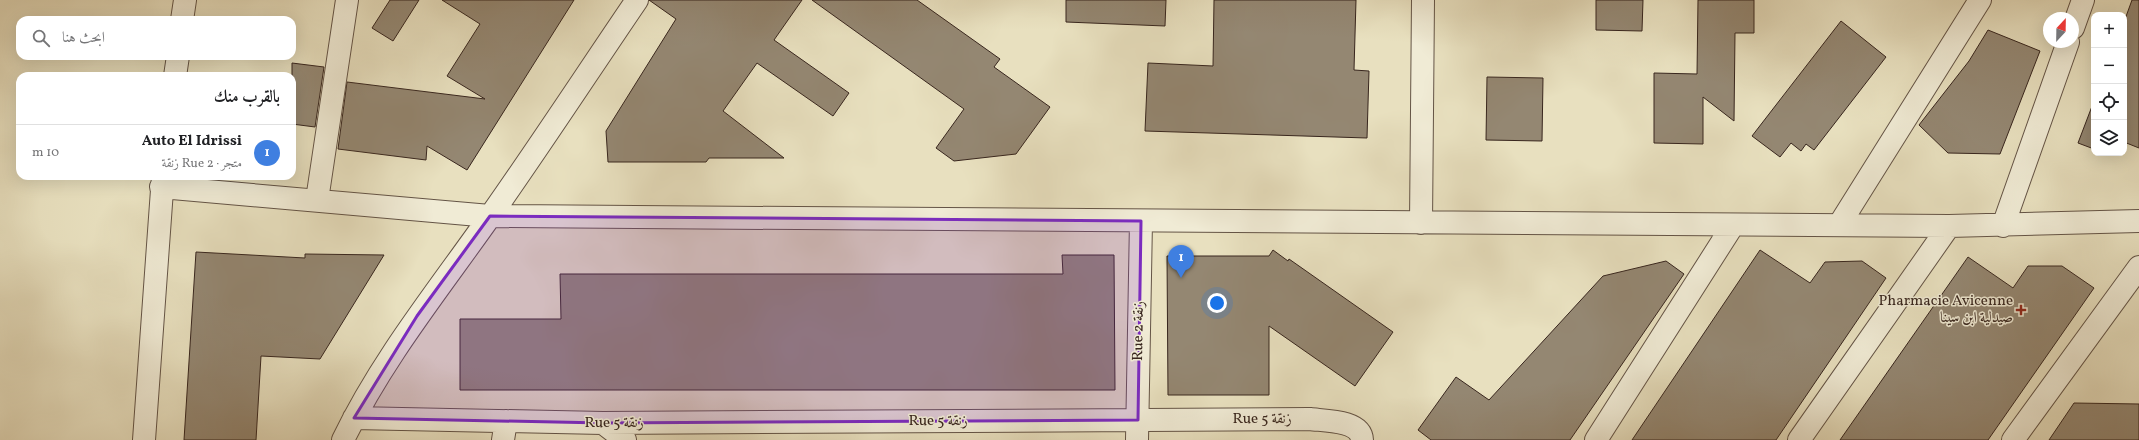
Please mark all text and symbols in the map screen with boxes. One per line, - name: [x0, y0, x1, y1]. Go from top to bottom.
- north arrow: [2043, 12, 2079, 48]
- map controls: [2091, 12, 2127, 156]
- button: +: [2091, 12, 2127, 48]
- search box: [16, 16, 296, 60]
- icon: search: [30, 27, 52, 49]
- text: ابحث هنا: [62, 28, 105, 49]
- button: −: [2091, 48, 2127, 84]
- button: locate: [2091, 84, 2127, 120]
- text: بالقرب منك: [214, 86, 280, 109]
- button: layers: [2091, 120, 2127, 156]
- text: Auto El Idrissi: [142, 131, 242, 152]
- text: 10 m: [32, 144, 59, 162]
- text: 1: [264, 144, 270, 162]
- text: متجر · Rue 2 زنقة: [162, 155, 242, 173]
- pin: 1: [1168, 245, 1194, 278]
- place label: Pharmacie Avicenne صيدلية ابن سينا: [1879, 291, 2013, 329]
- your location: [1207, 293, 1227, 313]
- street label: Rue 2 زنقة: [1128, 301, 1150, 361]
- marker: Pharmacie Avicenne صيدلية ابن سينا: [2016, 305, 2026, 315]
- street label: Rue 5 زنقة: [1232, 409, 1292, 430]
- street label: Rue 5 زنقة: [908, 411, 968, 432]
- street label: Rue 5 زنقة: [584, 413, 644, 434]

